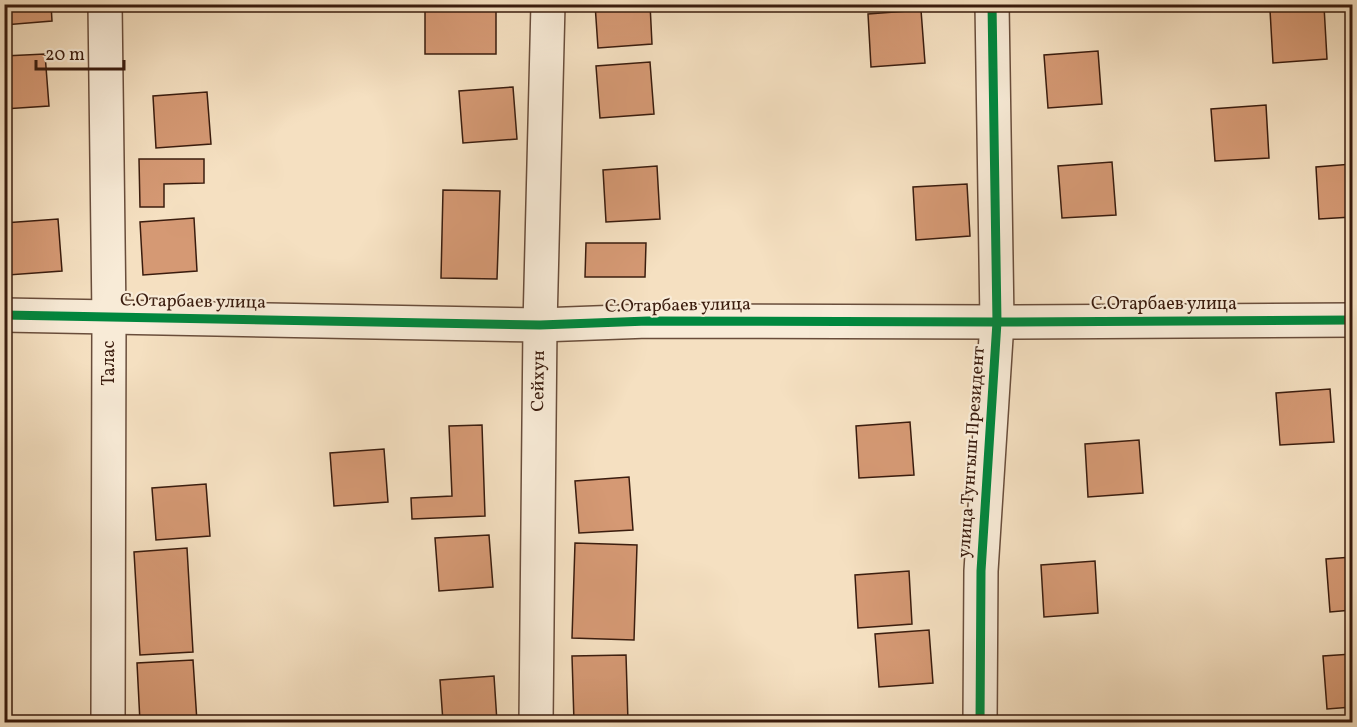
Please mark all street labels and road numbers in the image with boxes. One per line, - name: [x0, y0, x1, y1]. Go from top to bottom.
- street label: С.Отарбаев улица: [120, 288, 266, 316]
- street label: С.Отарбаев улица: [605, 292, 751, 320]
- street label: С.Отарбаев улица: [1091, 292, 1237, 317]
- street label: Талас: [97, 340, 122, 386]
- street label: улица Тунгыш Президент: [952, 345, 992, 559]
- street label: Сейхун: [526, 350, 552, 412]

